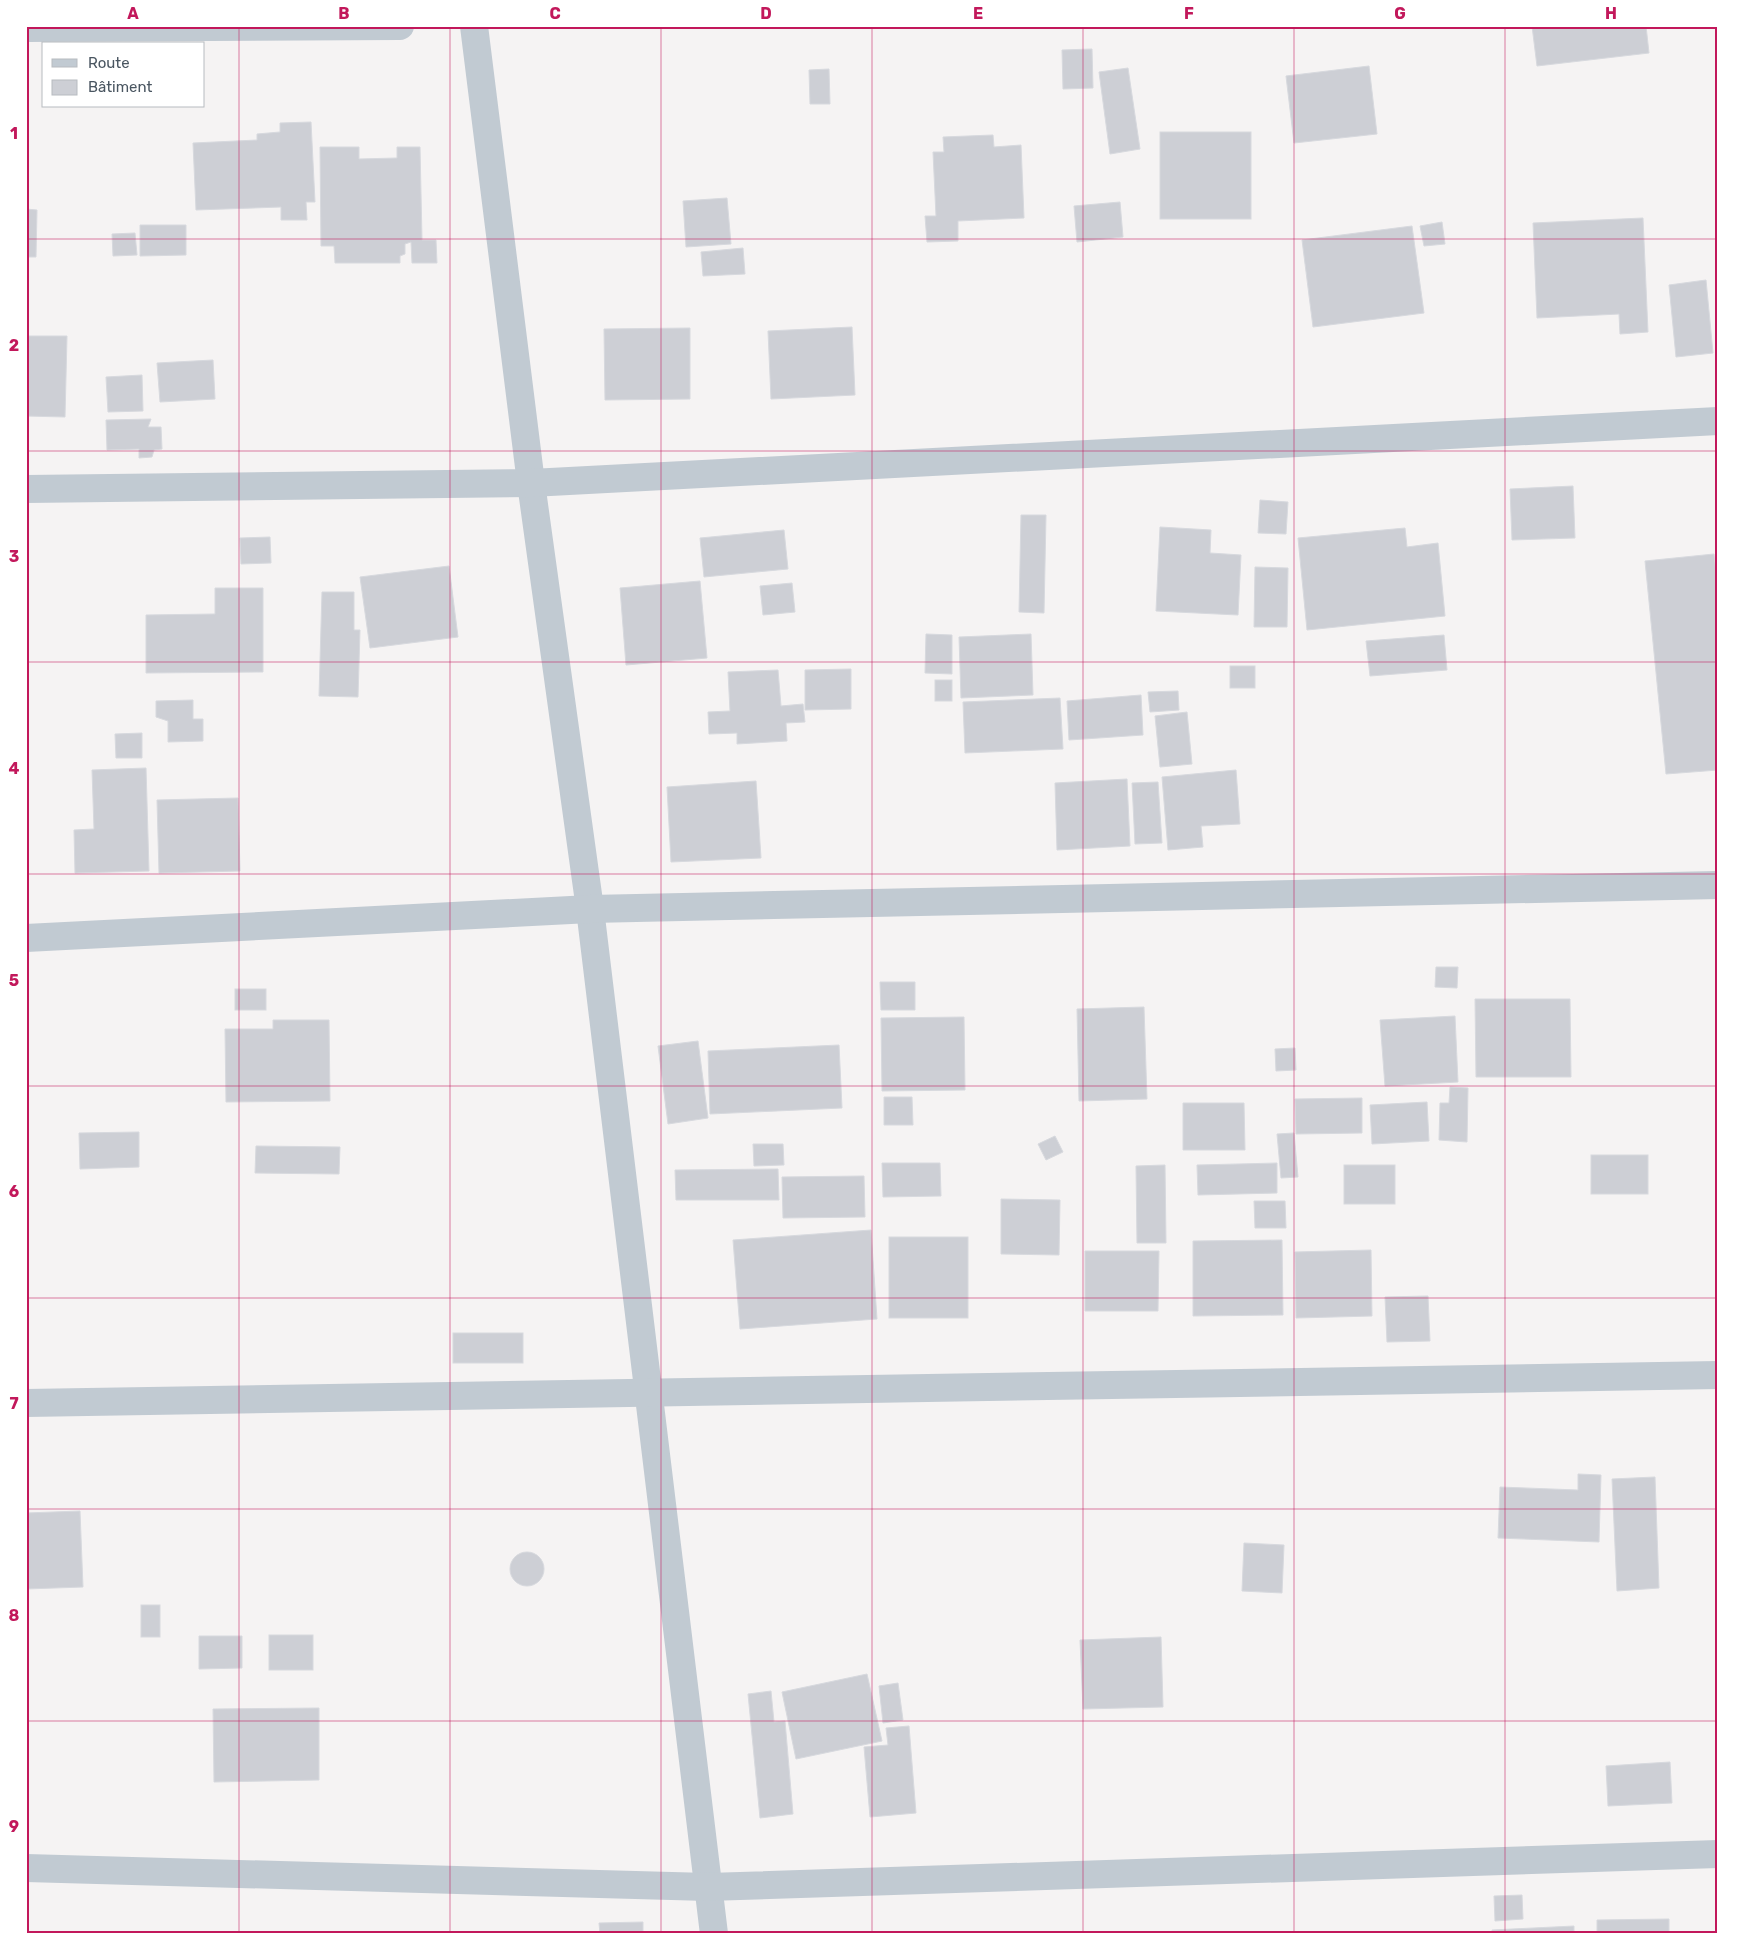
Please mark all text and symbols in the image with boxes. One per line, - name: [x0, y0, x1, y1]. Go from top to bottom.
- text: A: [127, 4, 139, 23]
- text: B: [338, 4, 350, 23]
- text: C: [549, 4, 561, 23]
- text: D: [760, 4, 772, 23]
- text: E: [973, 4, 983, 23]
- text: F: [1184, 4, 1194, 23]
- text: G: [1394, 4, 1406, 23]
- text: H: [1605, 4, 1617, 23]
- legend: [42, 42, 205, 108]
- text: Route: [88, 54, 130, 72]
- text: Bâtiment: [88, 78, 152, 96]
- text: 1: [10, 124, 18, 143]
- text: 2: [9, 336, 19, 355]
- text: 3: [9, 547, 19, 566]
- text: 4: [9, 759, 20, 778]
- text: 5: [9, 971, 19, 990]
- text: 6: [9, 1182, 19, 1201]
- text: 7: [9, 1394, 19, 1413]
- text: 8: [9, 1606, 20, 1625]
- text: 9: [9, 1817, 19, 1836]

